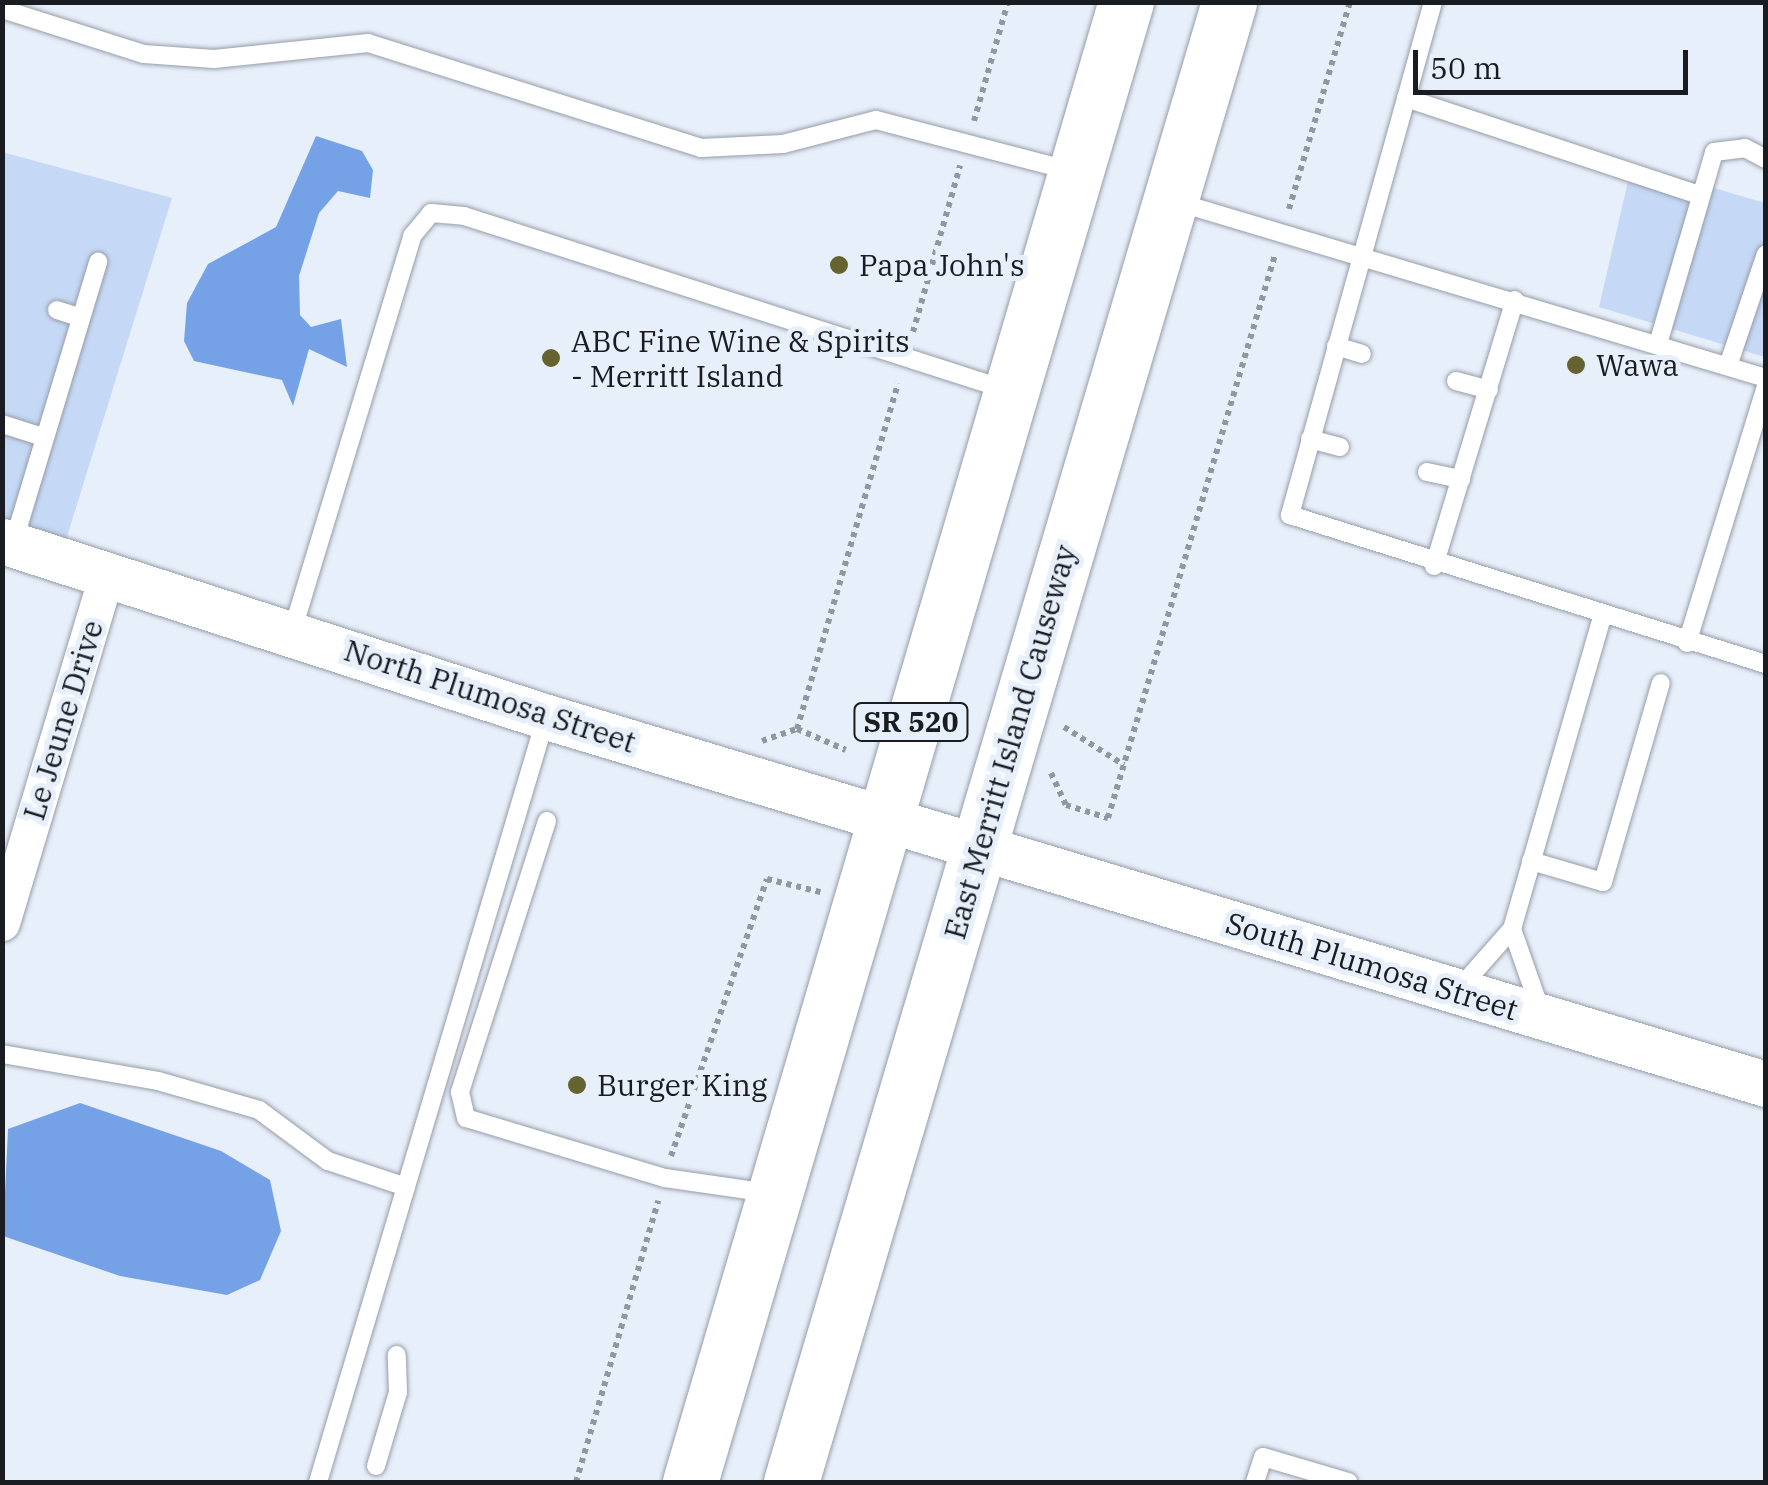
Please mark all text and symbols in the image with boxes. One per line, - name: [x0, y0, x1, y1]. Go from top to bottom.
- scale bar: [1418, 30, 1693, 92]
- text: 50 m: [1430, 48, 1502, 87]
- place label: Papa John's: [859, 247, 1025, 283]
- marker: Papa John's: [828, 254, 850, 276]
- place label: ABC Fine Wine & Spirits - Merritt Island: [571, 323, 910, 394]
- marker: ABC Fine Wine & Spirits - Merritt Island: [540, 347, 562, 369]
- place label: Wawa: [1596, 347, 1679, 383]
- marker: Wawa: [1565, 354, 1587, 376]
- street label: East Merritt Island Causeway: [936, 541, 1084, 943]
- street label: Le Jeune Drive: [16, 616, 110, 824]
- street label: North Plumosa Street: [340, 632, 640, 760]
- road number: SR 520: [851, 699, 971, 745]
- street label: South Plumosa Street: [1222, 904, 1522, 1028]
- place label: Burger King: [597, 1067, 767, 1103]
- marker: Burger King: [566, 1074, 588, 1096]

